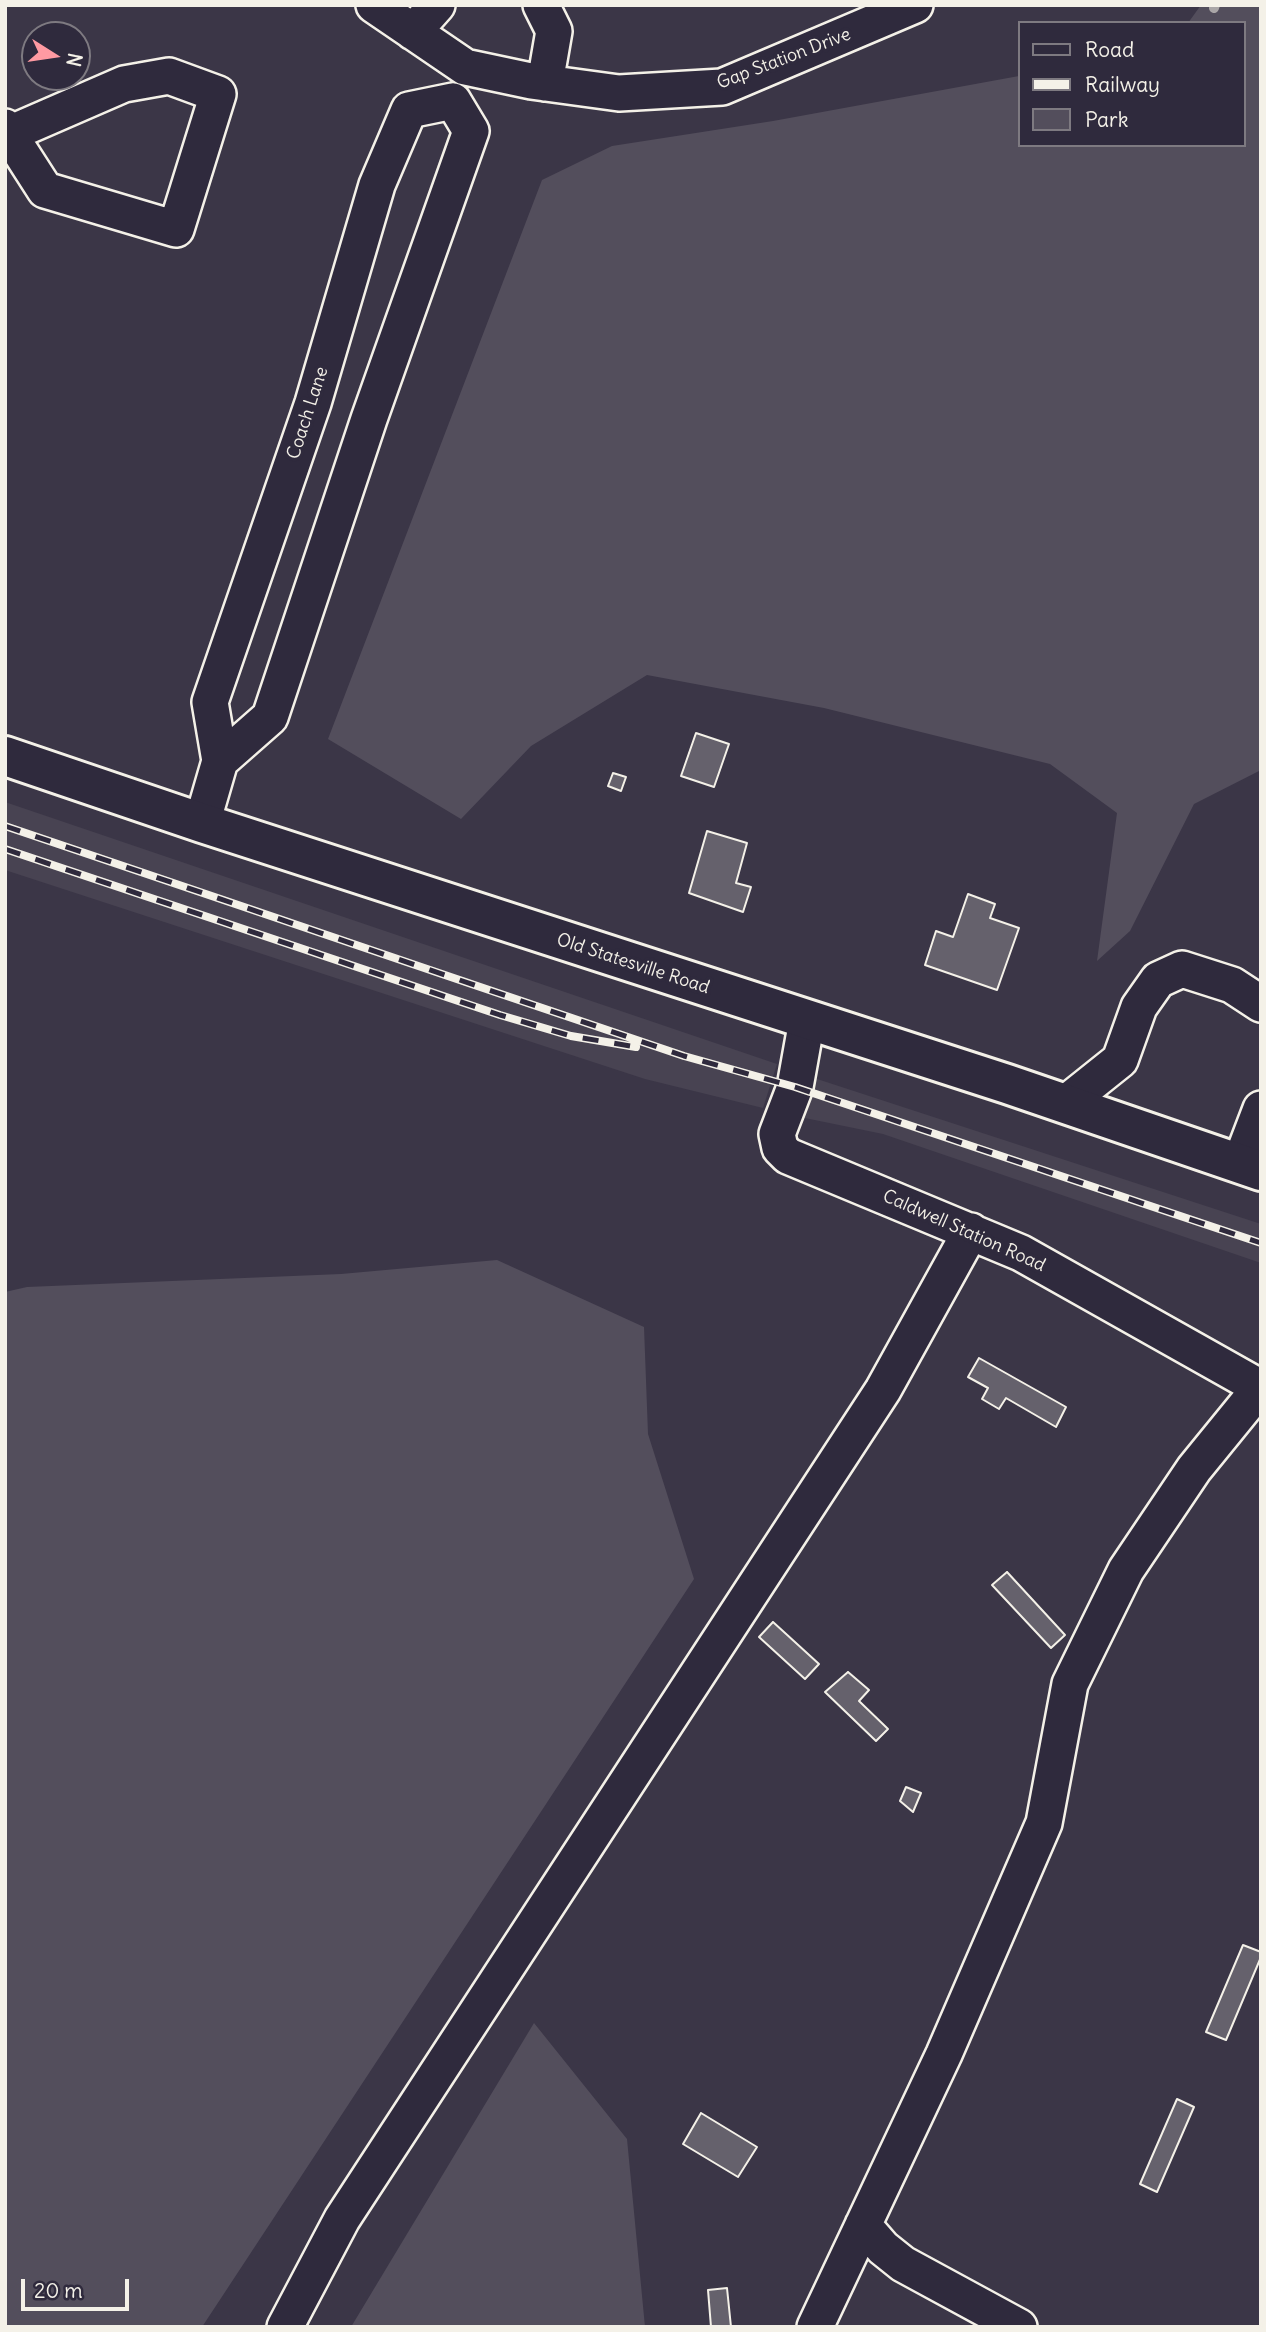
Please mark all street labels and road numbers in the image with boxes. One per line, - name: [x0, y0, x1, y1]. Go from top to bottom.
- street label: Gap Station Drive: [714, 24, 854, 94]
- street label: Coach Lane: [283, 364, 333, 462]
- street label: Old Statesville Road: [554, 929, 712, 999]
- street label: Caldwell Station Road: [879, 1185, 1049, 1277]

